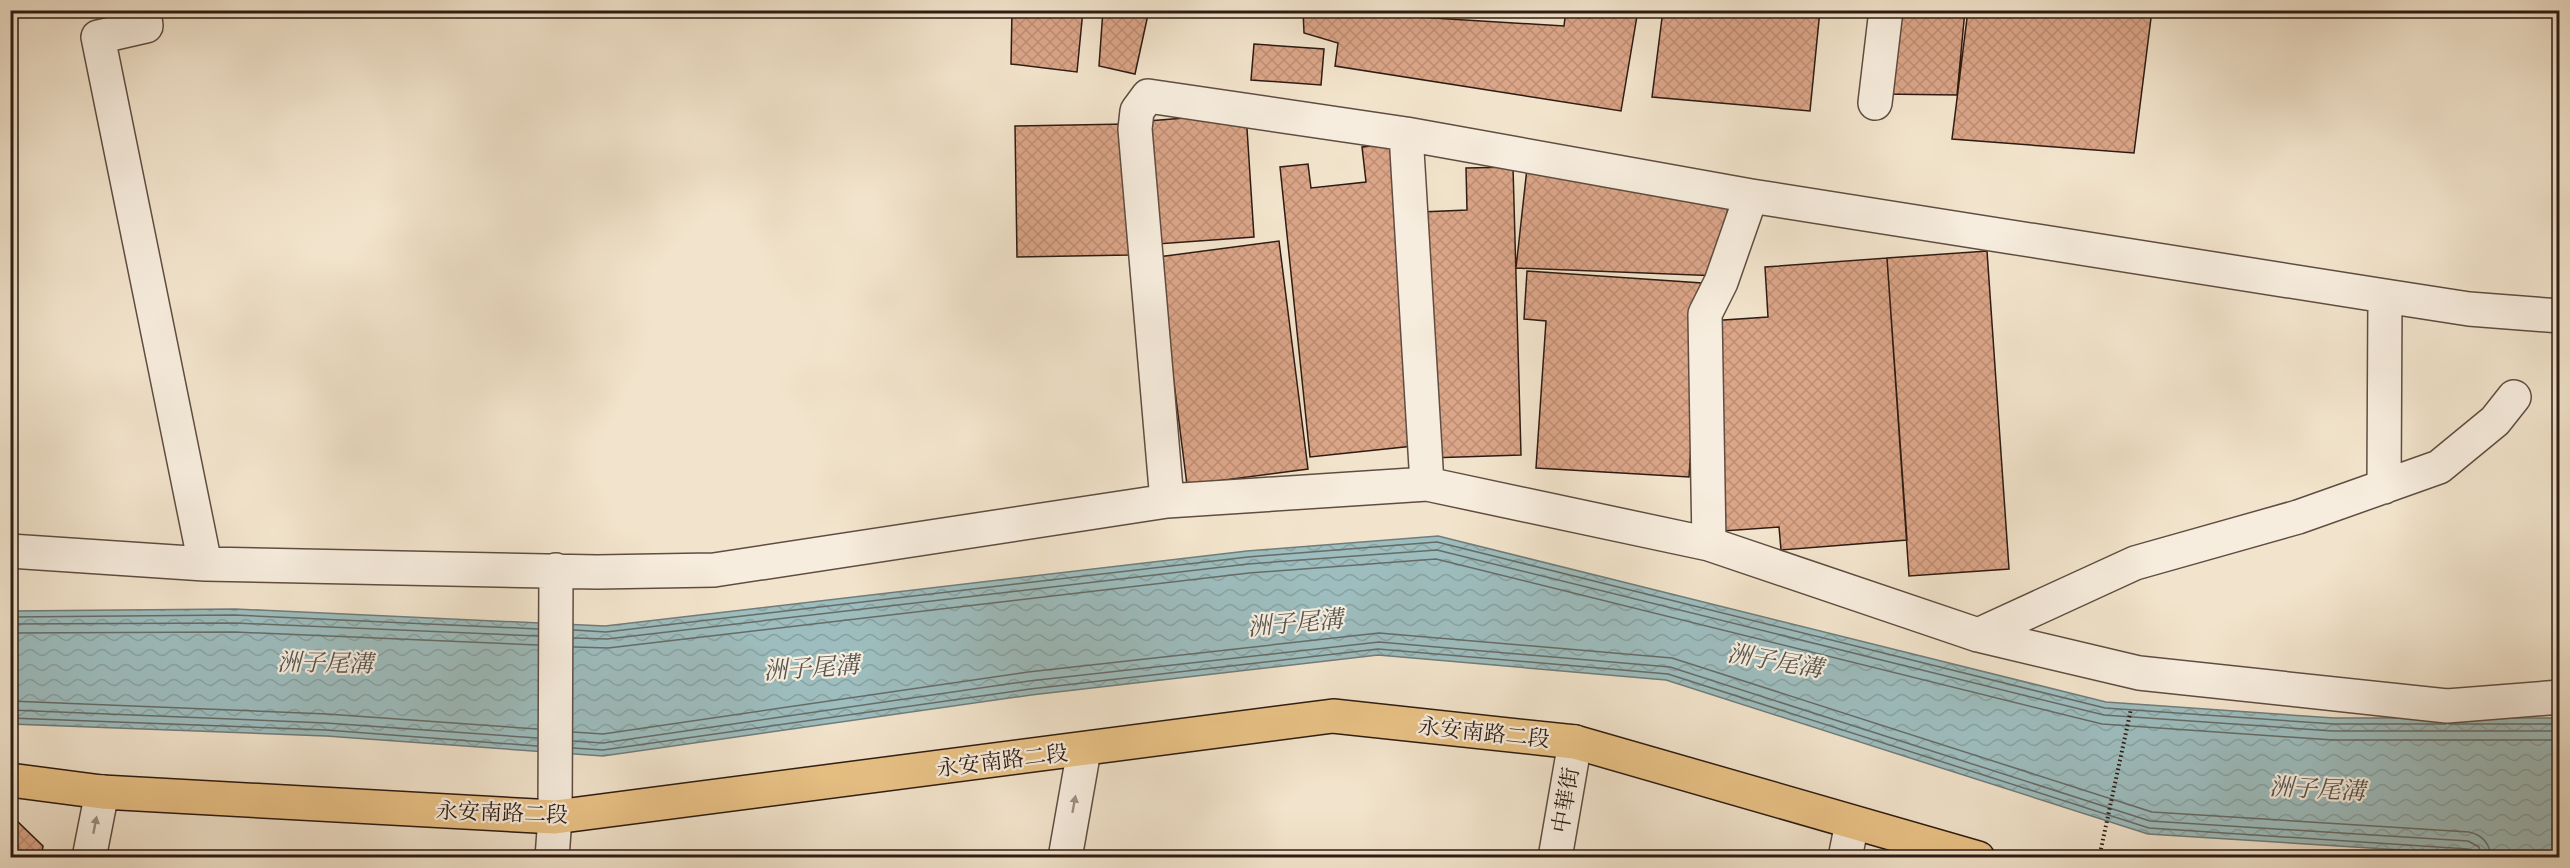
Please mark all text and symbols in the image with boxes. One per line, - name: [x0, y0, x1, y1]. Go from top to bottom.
- water label: 洲子尾溝: [1246, 604, 1348, 643]
- water label: 洲子尾溝: [1725, 638, 1829, 686]
- water label: 洲子尾溝: [277, 647, 377, 680]
- water label: 洲子尾溝: [762, 649, 864, 687]
- street label: 永安南路二段: [1417, 712, 1551, 754]
- street label: 永安南路二段: [935, 739, 1069, 783]
- street label: 中華街: [1546, 765, 1586, 835]
- water label: 洲子尾溝: [2268, 772, 2370, 808]
- one-way arrow: [1070, 794, 1079, 813]
- street label: 永安南路二段: [436, 797, 568, 829]
- one-way arrow: [91, 815, 100, 834]

